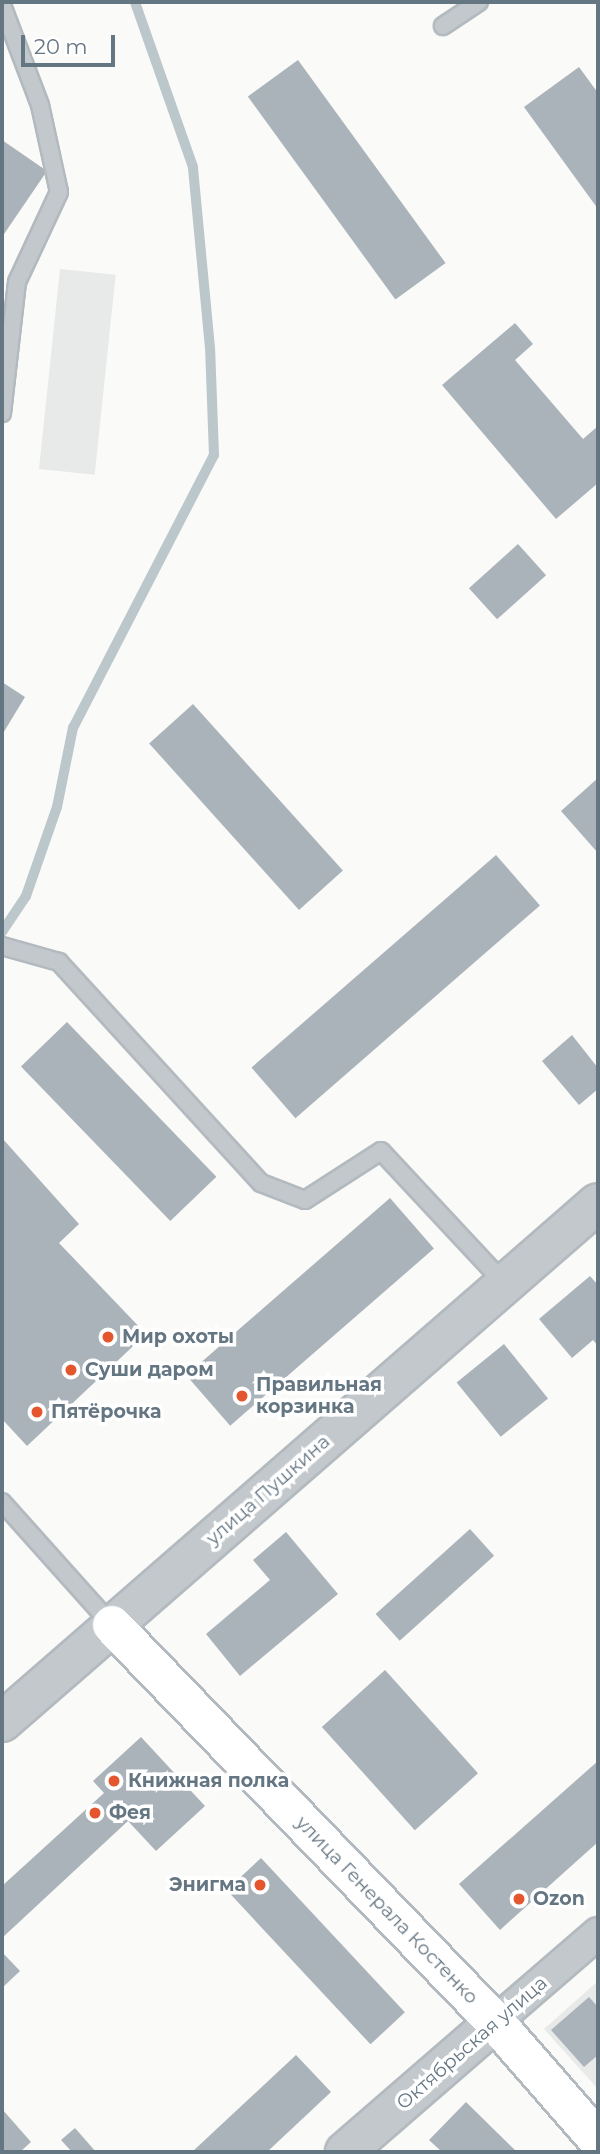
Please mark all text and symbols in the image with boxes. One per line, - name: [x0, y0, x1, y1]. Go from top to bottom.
- scale bar: [24, 21, 119, 65]
- text: 20 m: [34, 34, 88, 59]
- place label: Мир охоты: [122, 1326, 234, 1348]
- marker: Мир охоты: [100, 1329, 116, 1345]
- place label: Суши даром: [85, 1359, 214, 1381]
- marker: Суши даром: [63, 1362, 79, 1378]
- place label: Правильная корзинка: [256, 1374, 382, 1418]
- marker: Правильная корзинка: [234, 1388, 250, 1404]
- place label: Пятёрочка: [51, 1401, 161, 1423]
- marker: Пятёрочка: [29, 1404, 45, 1420]
- street label: улица Пушкина: [202, 1430, 334, 1550]
- place label: Книжная полка: [128, 1770, 289, 1792]
- marker: Книжная полка: [106, 1773, 122, 1789]
- place label: Фея: [109, 1802, 151, 1824]
- marker: Фея: [87, 1805, 103, 1821]
- street label: улица Генерала Костенко: [291, 1811, 483, 2009]
- place label: Энигма: [169, 1874, 246, 1896]
- marker: Энигма: [252, 1877, 268, 1893]
- place label: Ozon: [533, 1888, 585, 1910]
- marker: Ozon: [511, 1891, 527, 1907]
- street label: Октябрьская улица: [392, 1971, 552, 2115]

